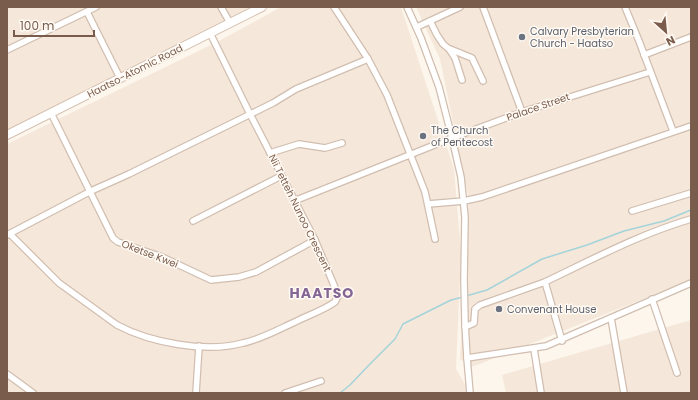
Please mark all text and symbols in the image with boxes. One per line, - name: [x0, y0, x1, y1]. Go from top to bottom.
- scale bar: [14, 12, 94, 38]
- north arrow: [646, 12, 686, 52]
- text: 100 m: [20, 17, 54, 34]
- place label: Calvary Presbyterian Church - Haatso: [530, 24, 634, 51]
- marker: Calvary Presbyterian Church - Haatso: [517, 32, 527, 42]
- text: N: [663, 32, 678, 50]
- street label: Haatso-Atomic Road: [85, 40, 185, 102]
- street label: Palace Street: [504, 89, 572, 125]
- place label: The Church of Pentecost: [431, 123, 493, 150]
- marker: The Church of Pentecost: [418, 131, 428, 141]
- street label: Nii Tetteh Nunoo Crescent: [265, 152, 335, 275]
- street label: Oketse Kwei: [119, 236, 181, 272]
- district label: HAATSO: [290, 283, 354, 303]
- place label: Convenant House: [507, 302, 596, 317]
- marker: Convenant House: [494, 304, 504, 314]

